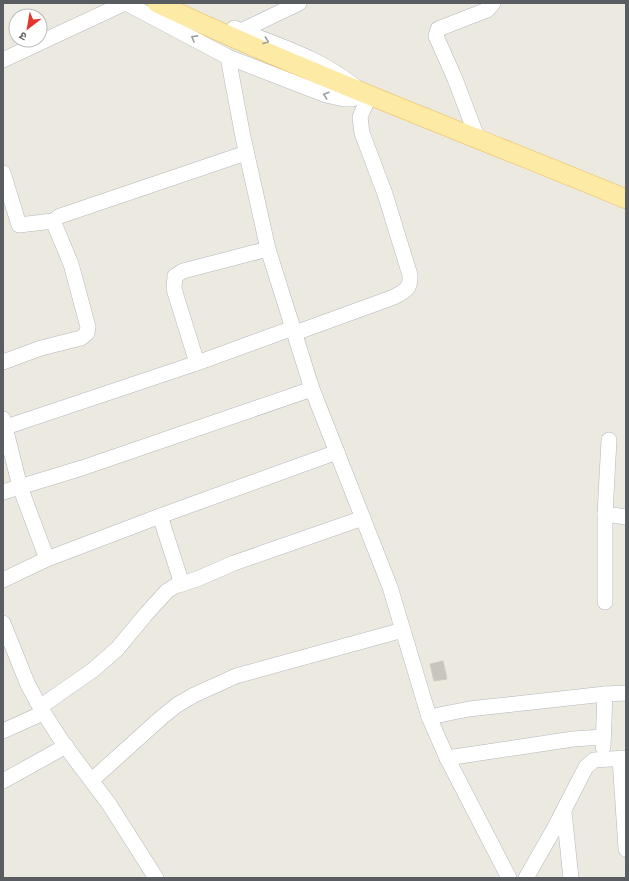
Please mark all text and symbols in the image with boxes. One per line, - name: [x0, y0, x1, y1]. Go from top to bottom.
- north arrow: [8, 8, 48, 48]
- text: उ: [17, 29, 29, 43]
- one-way arrow: [191, 36, 198, 43]
- one-way arrow: [262, 36, 269, 44]
- one-way arrow: [323, 91, 330, 100]

